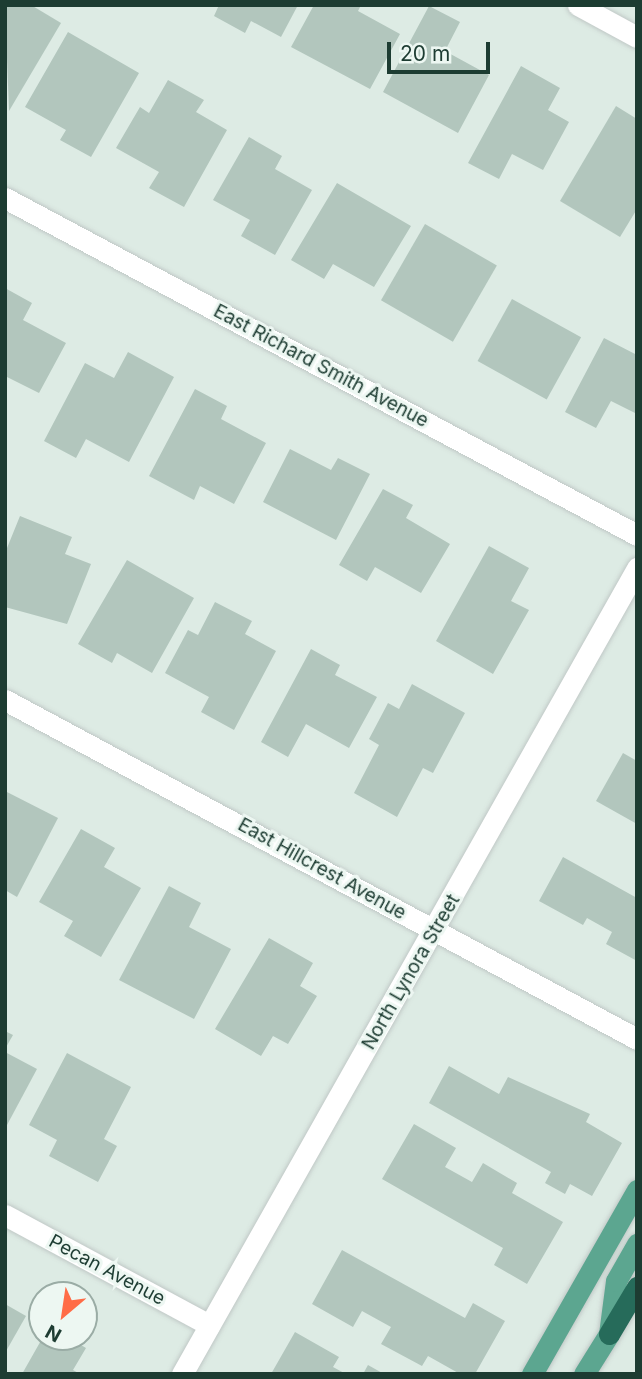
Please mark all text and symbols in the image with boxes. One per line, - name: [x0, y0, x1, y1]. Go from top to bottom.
- scale bar: [390, 28, 493, 72]
- text: 20 m: [400, 41, 450, 66]
- street label: East Richard Smith Avenue: [210, 300, 432, 432]
- street label: East Hillcrest Avenue: [234, 813, 410, 925]
- street label: North Lynora Street: [357, 890, 465, 1054]
- street label: Pecan Avenue: [45, 1230, 169, 1310]
- north arrow: [28, 1281, 98, 1351]
- text: N: [42, 1319, 65, 1347]

